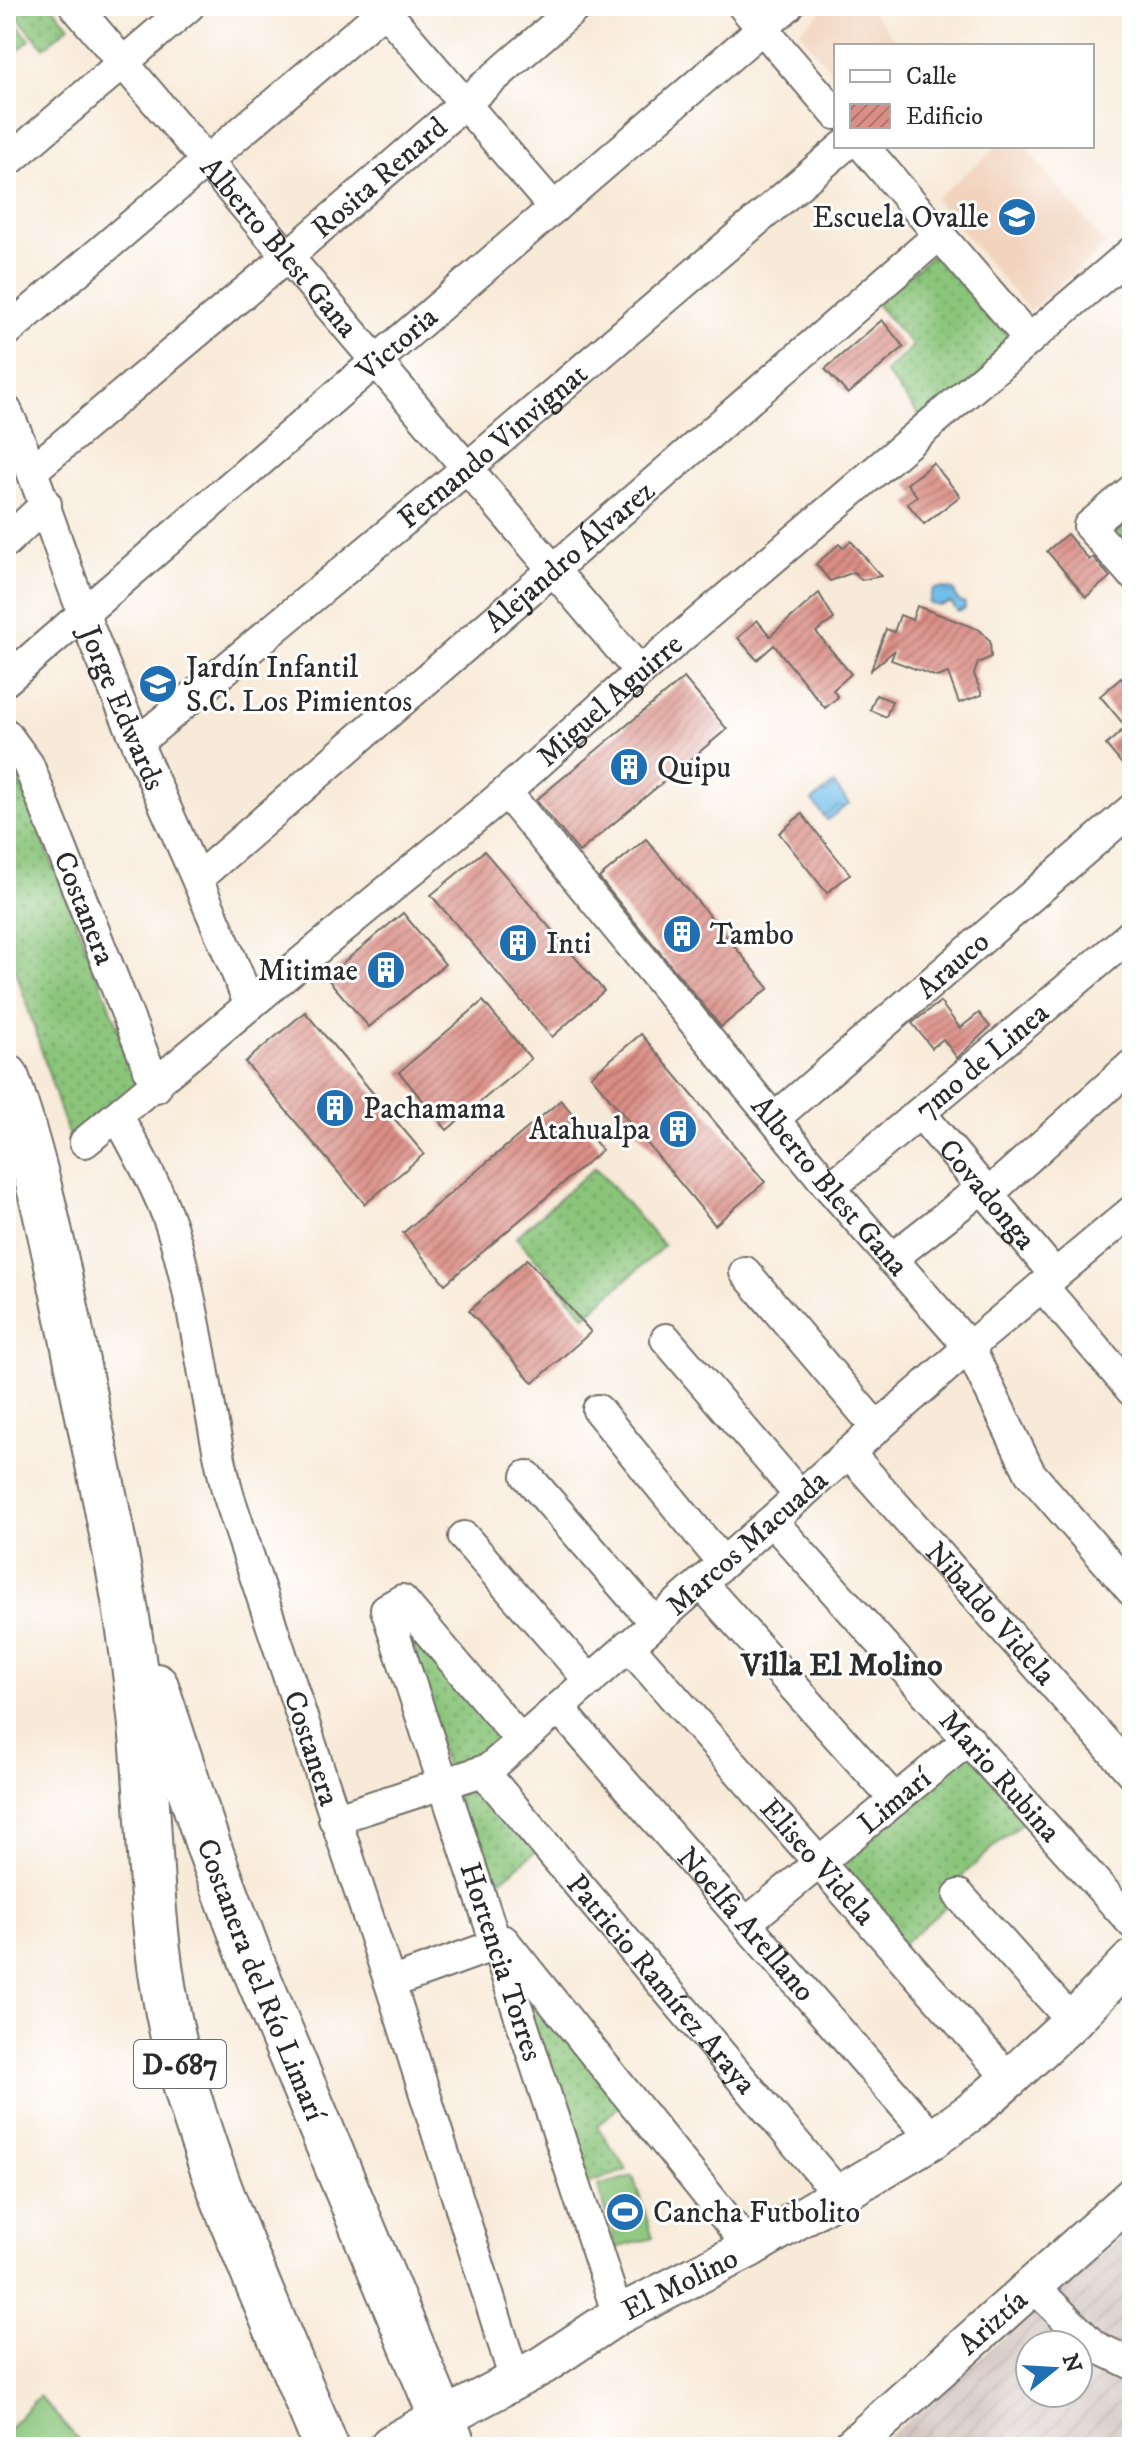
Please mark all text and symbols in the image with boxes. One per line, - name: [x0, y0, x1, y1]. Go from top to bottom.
- legend: [834, 44, 1094, 148]
- text: Calle: [906, 62, 956, 92]
- text: Edificio: [906, 102, 983, 132]
- street label: Rosita Renard: [305, 109, 456, 247]
- street label: Alberto Blest Gana: [191, 150, 365, 346]
- school or university icon: Escuela Ovalle: [996, 196, 1038, 238]
- place label: Escuela Ovalle: [812, 200, 989, 237]
- street label: Victoria: [349, 299, 446, 390]
- street label: Fernando Vinvignat: [391, 356, 596, 538]
- street label: Alejandro Álvarez: [477, 473, 663, 641]
- street label: Jorge Edwards: [69, 618, 172, 796]
- street label: Miguel Aguirre: [530, 627, 691, 775]
- place label: Jardín Infantil S.C. Los Pimientos: [183, 650, 412, 721]
- school or university icon: Jardín Infantil S.C. Los Pimientos: [137, 663, 179, 705]
- building icon: Quipu: [608, 746, 650, 788]
- place label: Quipu: [657, 750, 731, 787]
- street label: Costanera: [45, 846, 123, 971]
- building icon: Tambo: [661, 913, 703, 955]
- place label: Tambo: [710, 917, 794, 954]
- building icon: Inti: [497, 922, 539, 964]
- street label: Arauco: [909, 924, 998, 1007]
- place label: Inti: [546, 926, 591, 963]
- building icon: Mitimae: [365, 949, 407, 991]
- place label: Mitimae: [258, 953, 358, 990]
- street label: 7mo de Linea: [908, 995, 1057, 1128]
- building icon: Pachamama: [314, 1087, 356, 1129]
- street label: Alberto Blest Gana: [742, 1089, 916, 1285]
- place label: Pachamama: [363, 1091, 505, 1128]
- building icon: Atahualpa: [657, 1108, 699, 1150]
- place label: Atahualpa: [529, 1112, 650, 1149]
- street label: Covadonga: [930, 1132, 1043, 1258]
- street label: Marcos Macuada: [659, 1462, 836, 1625]
- street label: Nibaldo Videla: [916, 1535, 1063, 1694]
- district label: Villa El Molino: [739, 1646, 943, 1686]
- street label: Costanera: [274, 1686, 347, 1811]
- street label: Mario Rubina: [930, 1703, 1068, 1851]
- street label: Limarí: [851, 1760, 940, 1843]
- street label: Eliseo Videla: [751, 1791, 883, 1934]
- street label: Costanera del Río Limarí: [187, 1834, 333, 2128]
- street label: Noelfa Arellano: [668, 1840, 822, 2010]
- street label: Hortencia Torres: [451, 1858, 550, 2066]
- street label: Patricio Ramírez Araya: [558, 1867, 764, 2103]
- road number: D-687: [134, 2040, 226, 2088]
- sports icon: Cancha Futbolito: [604, 2191, 646, 2233]
- place label: Cancha Futbolito: [653, 2195, 860, 2232]
- street label: El Molino: [616, 2240, 745, 2330]
- street label: Ariztía: [951, 2282, 1036, 2364]
- north arrow: [1014, 2329, 1094, 2409]
- text: N: [1056, 2351, 1087, 2376]

